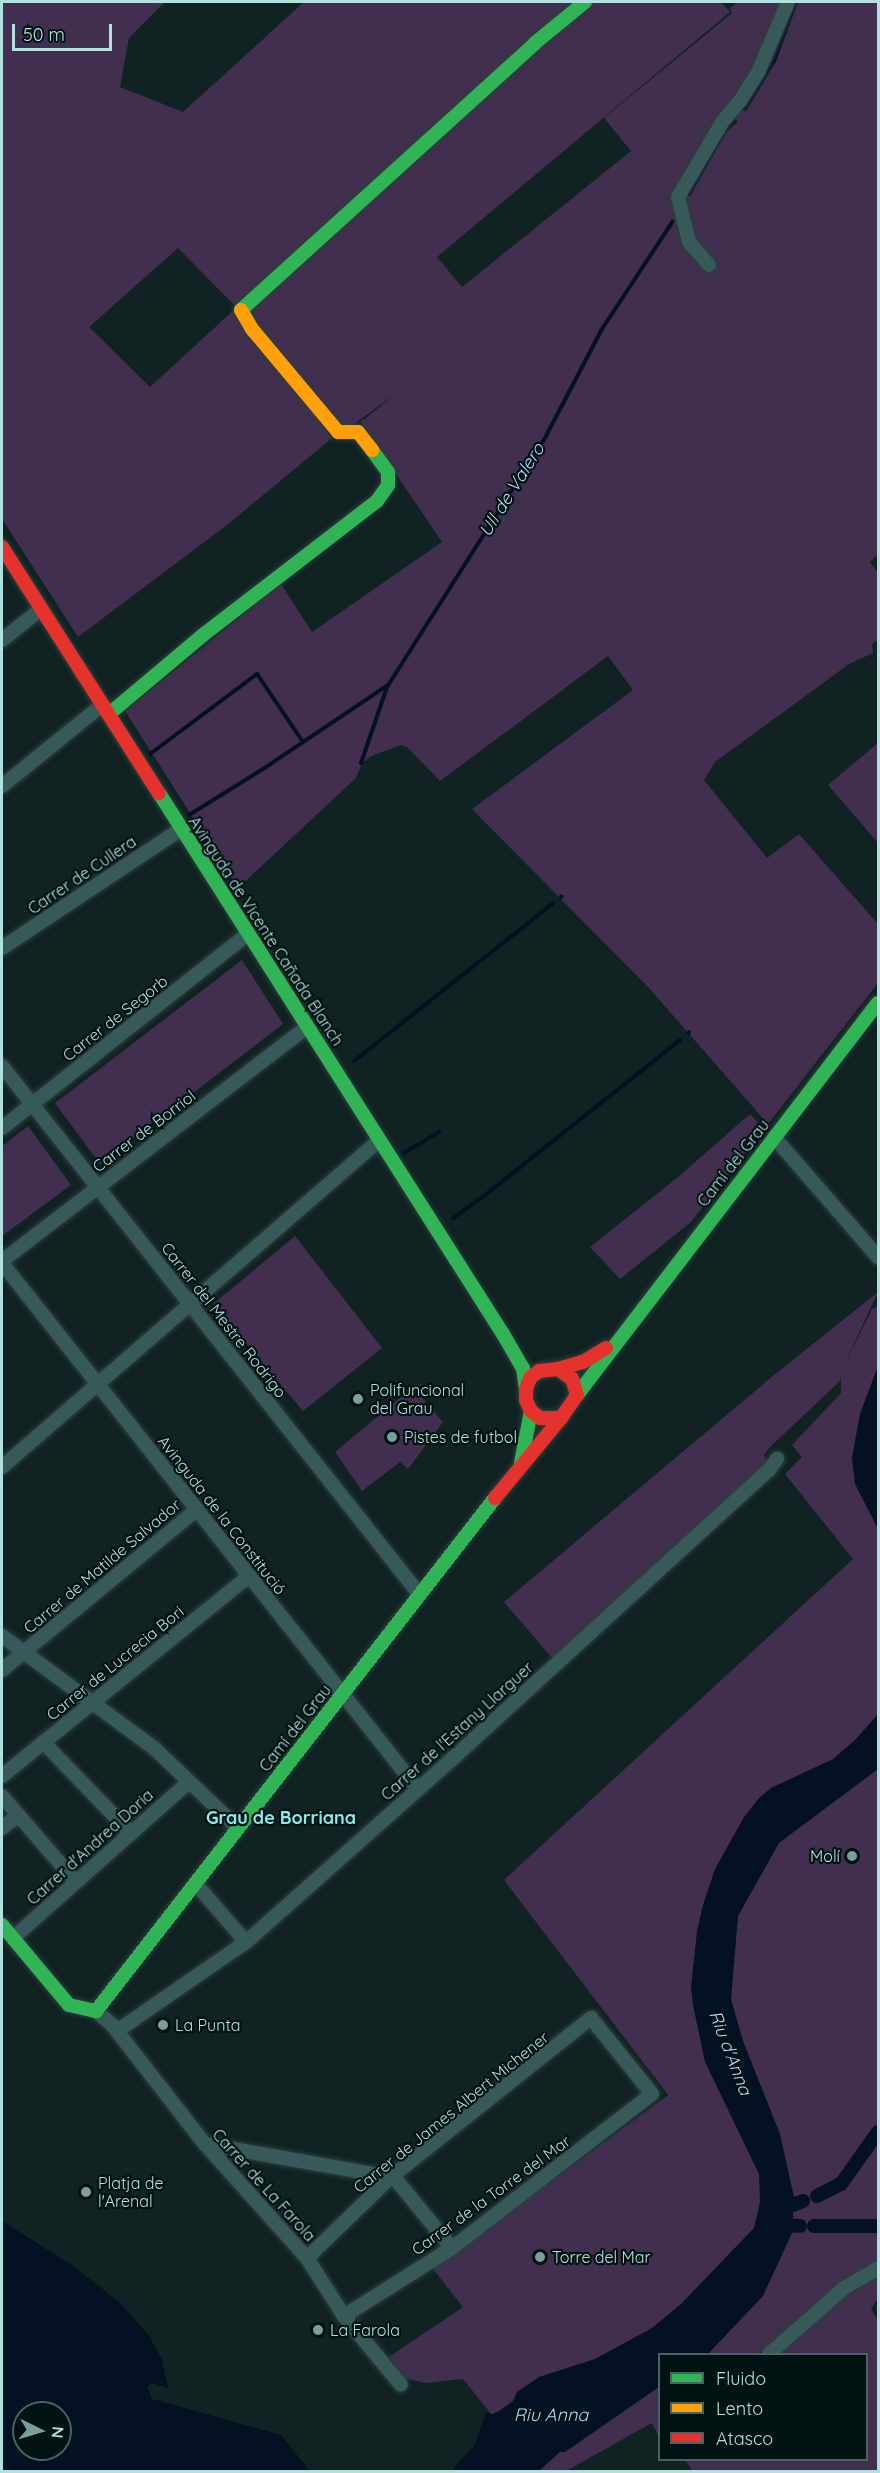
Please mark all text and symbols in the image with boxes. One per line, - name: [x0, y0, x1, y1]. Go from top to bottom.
- scale bar: [15, 12, 116, 50]
- text: 50 m: [23, 23, 65, 46]
- water label: Ull de Valero: [475, 439, 549, 541]
- street label: Avinguda de Vicente Cañada Blanch: [185, 813, 347, 1049]
- street label: Carrer de Cullera: [24, 832, 140, 918]
- street label: Carrer de Segorb: [59, 971, 171, 1065]
- street label: Carrer de Borriol: [89, 1086, 199, 1176]
- street label: Camí del Grau: [693, 1116, 773, 1210]
- street label: Carrer del Mestre Rodrigo: [157, 1239, 291, 1401]
- place label: Polifuncional del Grau: [370, 1380, 464, 1418]
- marker: Polifuncional del Grau: [351, 1392, 365, 1406]
- place label: Pistes de futbol: [404, 1427, 517, 1447]
- marker: Pistes de futbol: [385, 1430, 399, 1444]
- street label: Avinguda de la Constitució: [154, 1432, 290, 1598]
- street label: Carrer de Matilde Salvador: [20, 1495, 184, 1637]
- street label: Carrer de Lucrecia Bori: [43, 1602, 187, 1724]
- street label: Carrer de l'Estany Llarguer: [377, 1658, 537, 1804]
- street label: Camí del Grau: [255, 1681, 335, 1775]
- street label: Carrer d'Andrea Doria: [23, 1785, 157, 1909]
- district label: Grau de Borriana: [206, 1807, 356, 1829]
- place label: Molí: [810, 1846, 840, 1866]
- marker: Molí: [845, 1849, 859, 1863]
- water label: Riu d'Anna: [704, 2008, 756, 2098]
- place label: La Punta: [175, 2015, 241, 2035]
- marker: La Punta: [156, 2018, 170, 2032]
- street label: Carrer de James Albert Michener: [350, 2027, 552, 2197]
- street label: Carrer de La Farola: [208, 2125, 320, 2245]
- street label: Carrer de la Torre del Mar: [408, 2131, 574, 2259]
- place label: Platja de l'Arenal: [98, 2173, 163, 2211]
- marker: Platja de l'Arenal: [79, 2185, 93, 2199]
- place label: Torre del Mar: [552, 2247, 651, 2267]
- marker: Torre del Mar: [533, 2250, 547, 2264]
- place label: La Farola: [330, 2320, 400, 2340]
- marker: La Farola: [311, 2323, 325, 2337]
- legend: [658, 2353, 868, 2461]
- text: Fluido: [716, 2367, 766, 2390]
- text: Lento: [716, 2397, 763, 2420]
- north arrow: [12, 2401, 72, 2461]
- water label: Riu Anna: [514, 2404, 588, 2426]
- text: N: [47, 2426, 68, 2439]
- text: Atasco: [716, 2427, 773, 2450]

